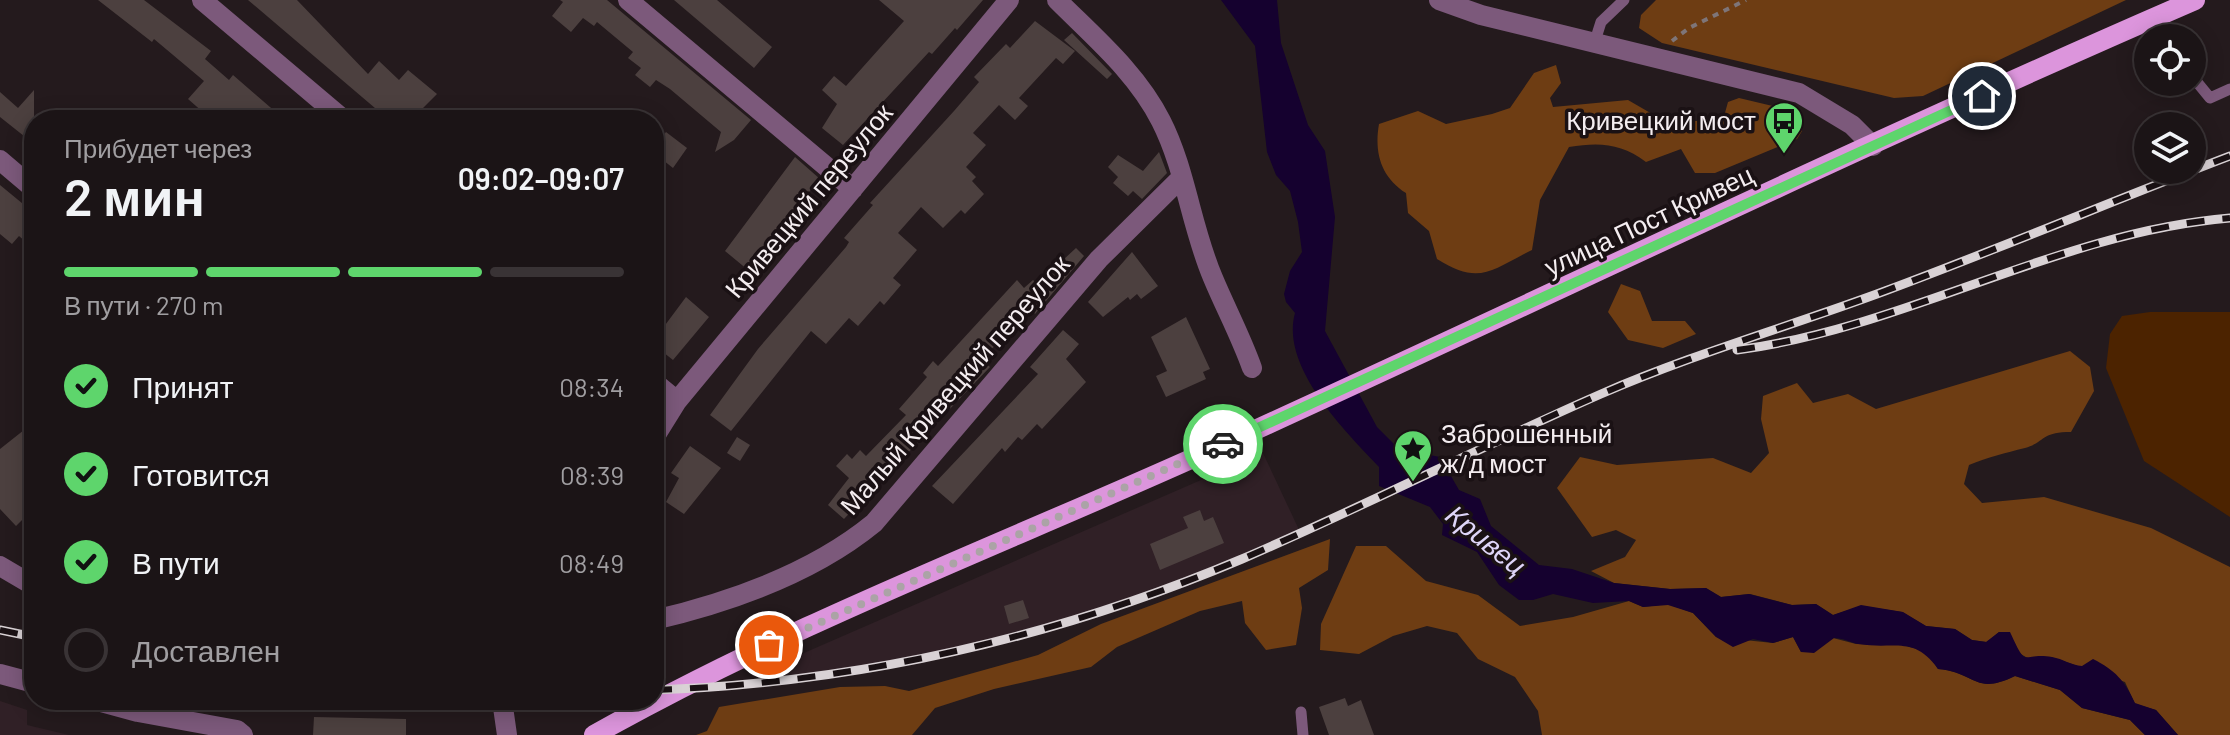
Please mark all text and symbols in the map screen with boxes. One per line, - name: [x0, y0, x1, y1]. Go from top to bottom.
- map controls: [2134, 24, 2206, 184]
- button: locate: [2134, 24, 2206, 96]
- pin: [1948, 62, 2016, 130]
- icon: home: [1960, 74, 2004, 118]
- street label: Кривецкий переулок: [718, 96, 898, 303]
- bus stop icon: Кривецкий мост: [1763, 100, 1805, 155]
- place label: Кривецкий мост: [1566, 104, 1756, 135]
- button: layers: [2134, 112, 2206, 184]
- text: Прибудет через: [64, 132, 252, 163]
- street label: улица Пост Кривец: [1539, 158, 1758, 282]
- text: 09:02–09:07: [458, 160, 624, 196]
- text: 2 мин: [64, 164, 205, 226]
- street label: Малый Кривецкий переулок: [833, 248, 1075, 520]
- text: В пути · 270 m: [64, 289, 224, 320]
- icon: check: [64, 364, 108, 408]
- text: Принят: [132, 368, 234, 404]
- text: 08:34: [559, 371, 624, 402]
- courier: [1183, 404, 1263, 484]
- place label: Заброшенный ж/д мост: [1441, 417, 1612, 478]
- icon: car: [1201, 422, 1245, 466]
- place icon: Заброшенный ж/д мост: [1392, 428, 1434, 483]
- icon: check: [64, 452, 108, 496]
- text: Готовится: [132, 456, 270, 492]
- text: 08:39: [560, 459, 624, 490]
- water label: Кривец: [1440, 497, 1534, 582]
- icon: check: [64, 540, 108, 584]
- text: В пути: [132, 544, 220, 580]
- text: 08:49: [559, 547, 624, 578]
- pin: [735, 611, 803, 679]
- icon: bag: [747, 623, 791, 667]
- text: Доставлен: [132, 632, 280, 668]

